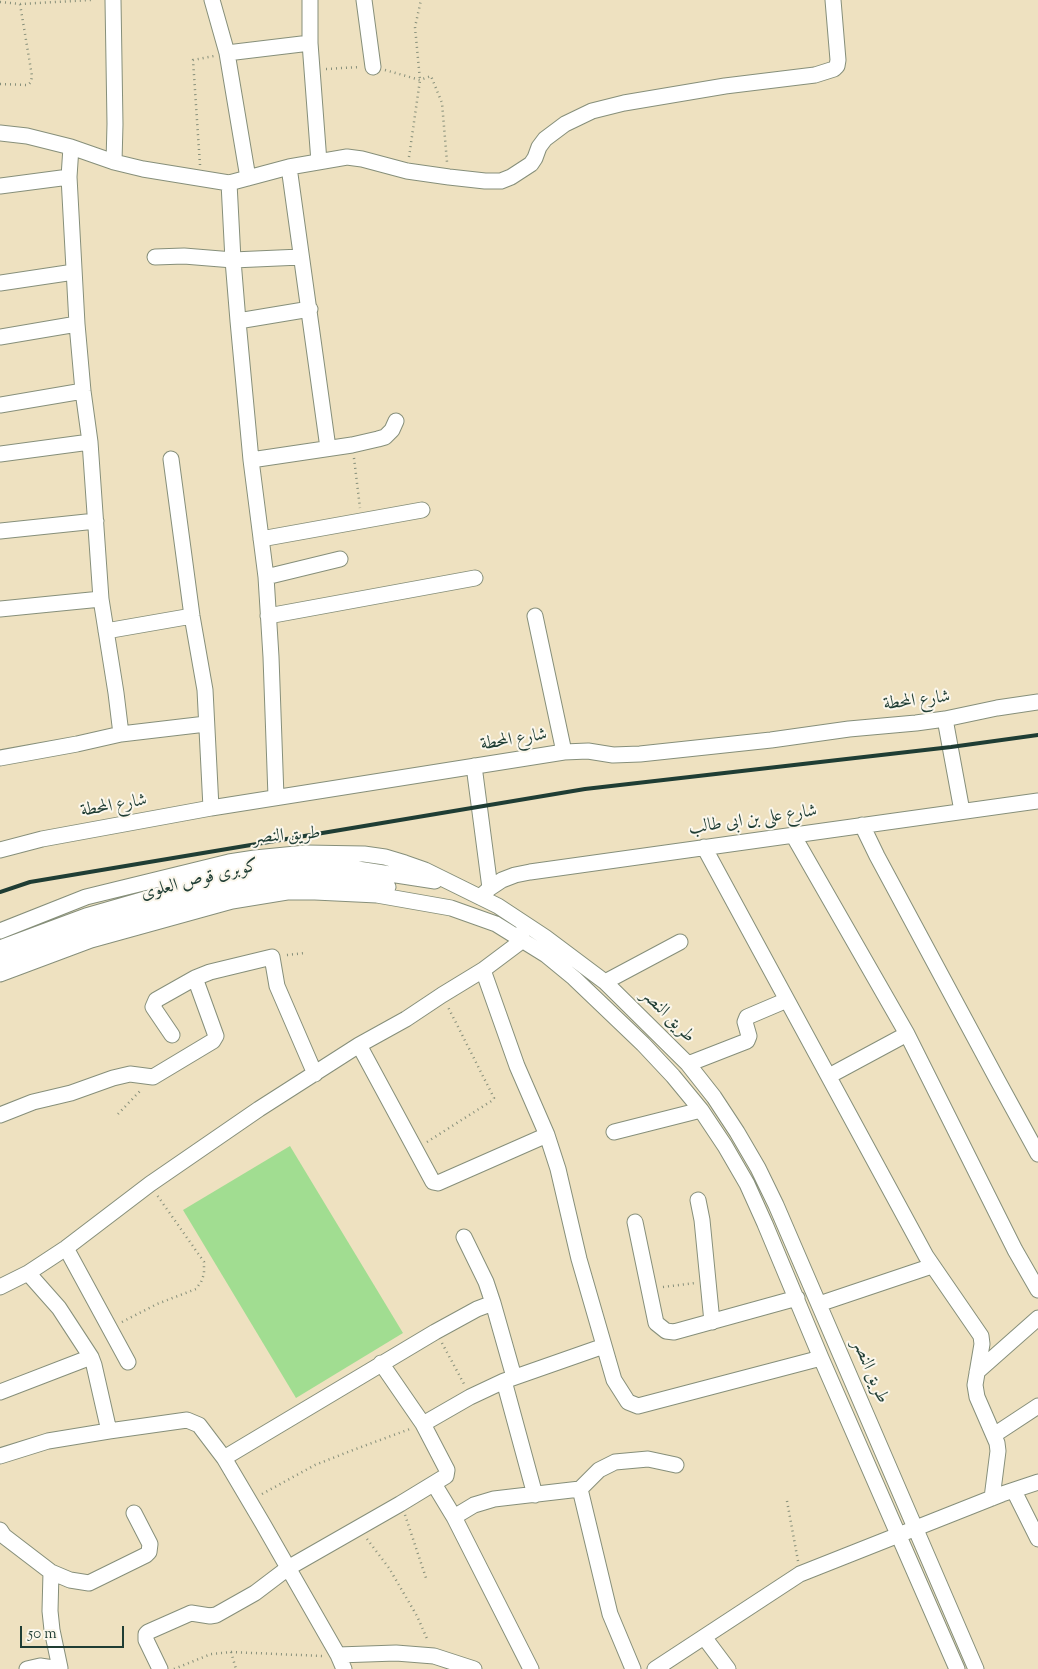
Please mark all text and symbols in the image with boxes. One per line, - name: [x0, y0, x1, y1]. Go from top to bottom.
- street label: شارع المحطة: [882, 687, 952, 717]
- street label: شارع المحطة: [479, 725, 549, 757]
- street label: شارع المحطة: [79, 791, 149, 823]
- street label: شارع على بن ابى طالب: [687, 801, 819, 841]
- street label: طريق النصر: [253, 824, 321, 850]
- street label: كوبرى قوص العلوى: [139, 856, 261, 906]
- street label: طريق النصر: [636, 986, 698, 1048]
- street label: طريق النصر: [846, 1337, 892, 1407]
- scale bar: [22, 1616, 126, 1648]
- text: 50 m: [28, 1624, 57, 1645]

